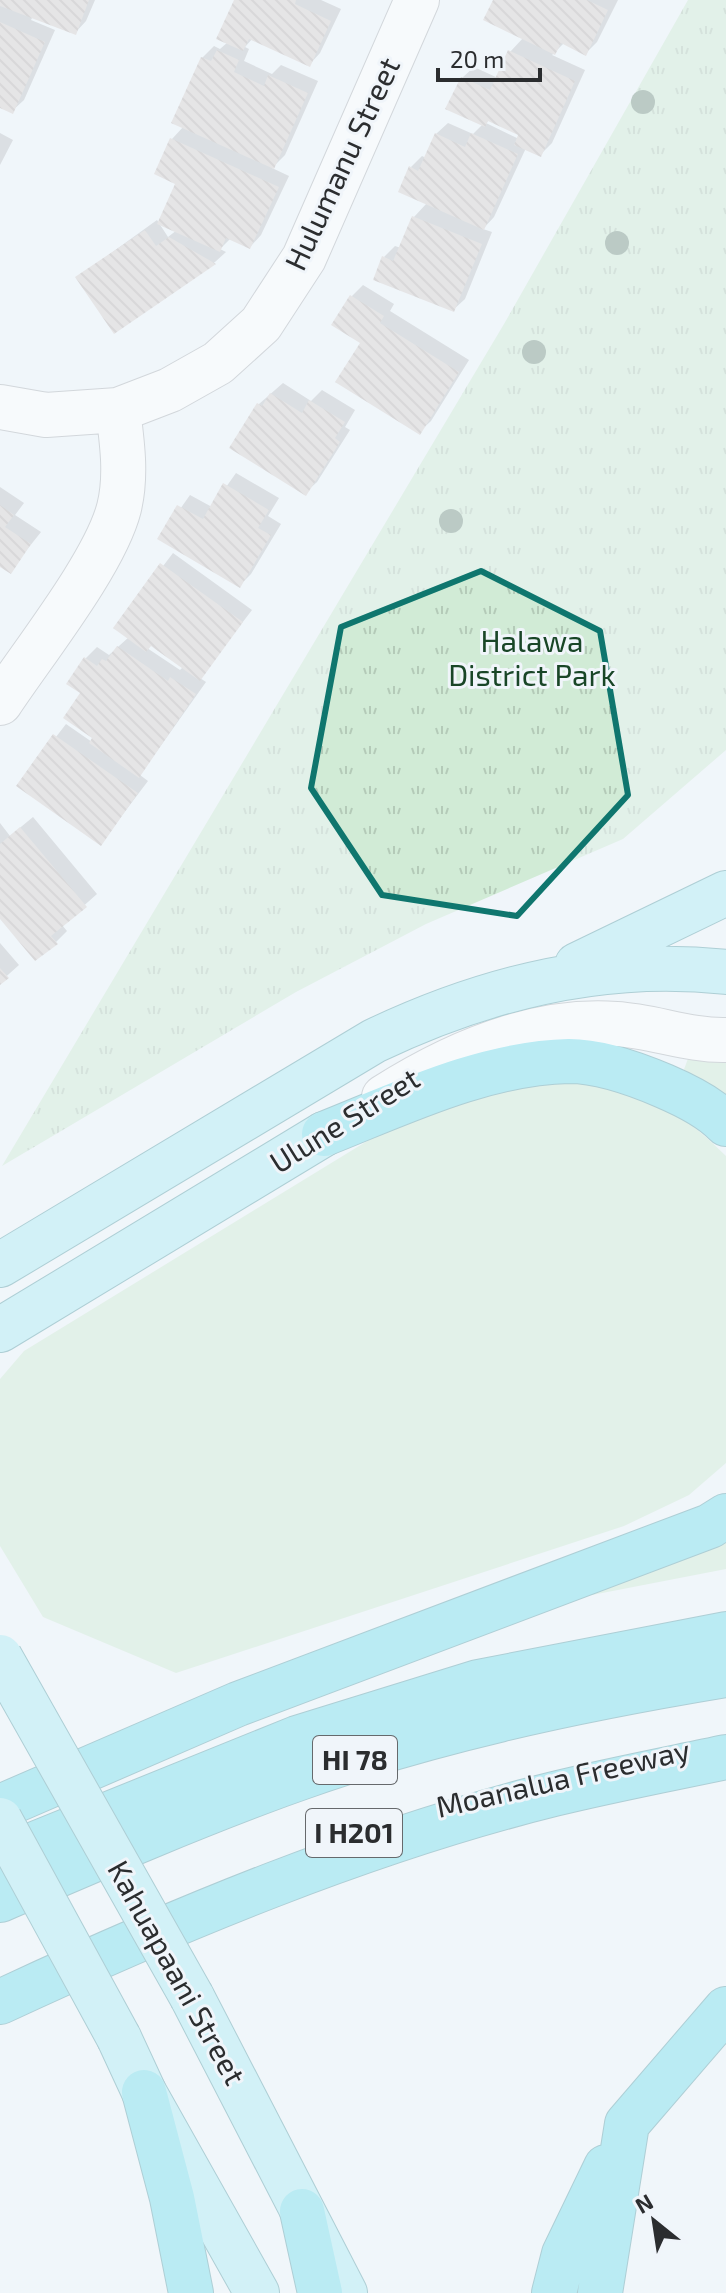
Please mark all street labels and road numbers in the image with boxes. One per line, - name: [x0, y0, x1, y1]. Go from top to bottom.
- street label: Hulumanu Street: [276, 51, 406, 275]
- street label: Ulune Street: [262, 1059, 425, 1180]
- street label: Moanalua Freeway: [432, 1730, 693, 1824]
- road number: HI 78: [313, 1736, 397, 1784]
- road number: I H201: [306, 1809, 402, 1857]
- street label: Kahuapaani Street: [101, 1854, 254, 2090]

